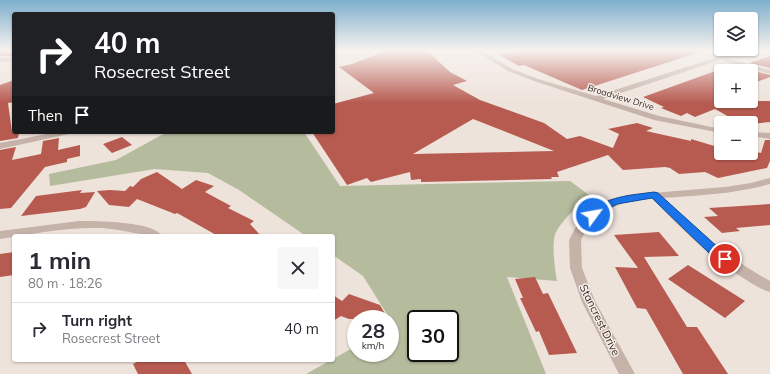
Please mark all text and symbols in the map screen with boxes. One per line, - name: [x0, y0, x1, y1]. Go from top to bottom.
- map controls: [714, 12, 758, 160]
- button: layers: [714, 12, 758, 56]
- text: 40 m: [94, 25, 160, 60]
- icon: right: [28, 28, 80, 80]
- text: Rosecrest Street: [94, 60, 230, 83]
- button: +: [714, 64, 758, 108]
- street label: Broadview Drive: [586, 82, 656, 112]
- icon: arrive: [71, 104, 93, 126]
- text: Then: [28, 106, 63, 125]
- button: −: [714, 116, 758, 160]
- position arrow: [572, 194, 614, 236]
- pin: [708, 242, 742, 276]
- text: 1 min: [28, 245, 91, 275]
- button: close: [277, 247, 319, 289]
- icon: arrive: [714, 248, 736, 270]
- text: 80 m · 18:26: [28, 275, 102, 291]
- street label: Stancrest Drive: [577, 282, 623, 358]
- speed limit sign: 30: [407, 310, 459, 362]
- text: Turn right: [62, 311, 132, 330]
- icon: right: [28, 318, 50, 340]
- text: 28: [361, 318, 385, 343]
- text: 40 m: [284, 319, 319, 338]
- text: Rosecrest Street: [62, 330, 160, 346]
- text: km/h: [362, 339, 384, 352]

